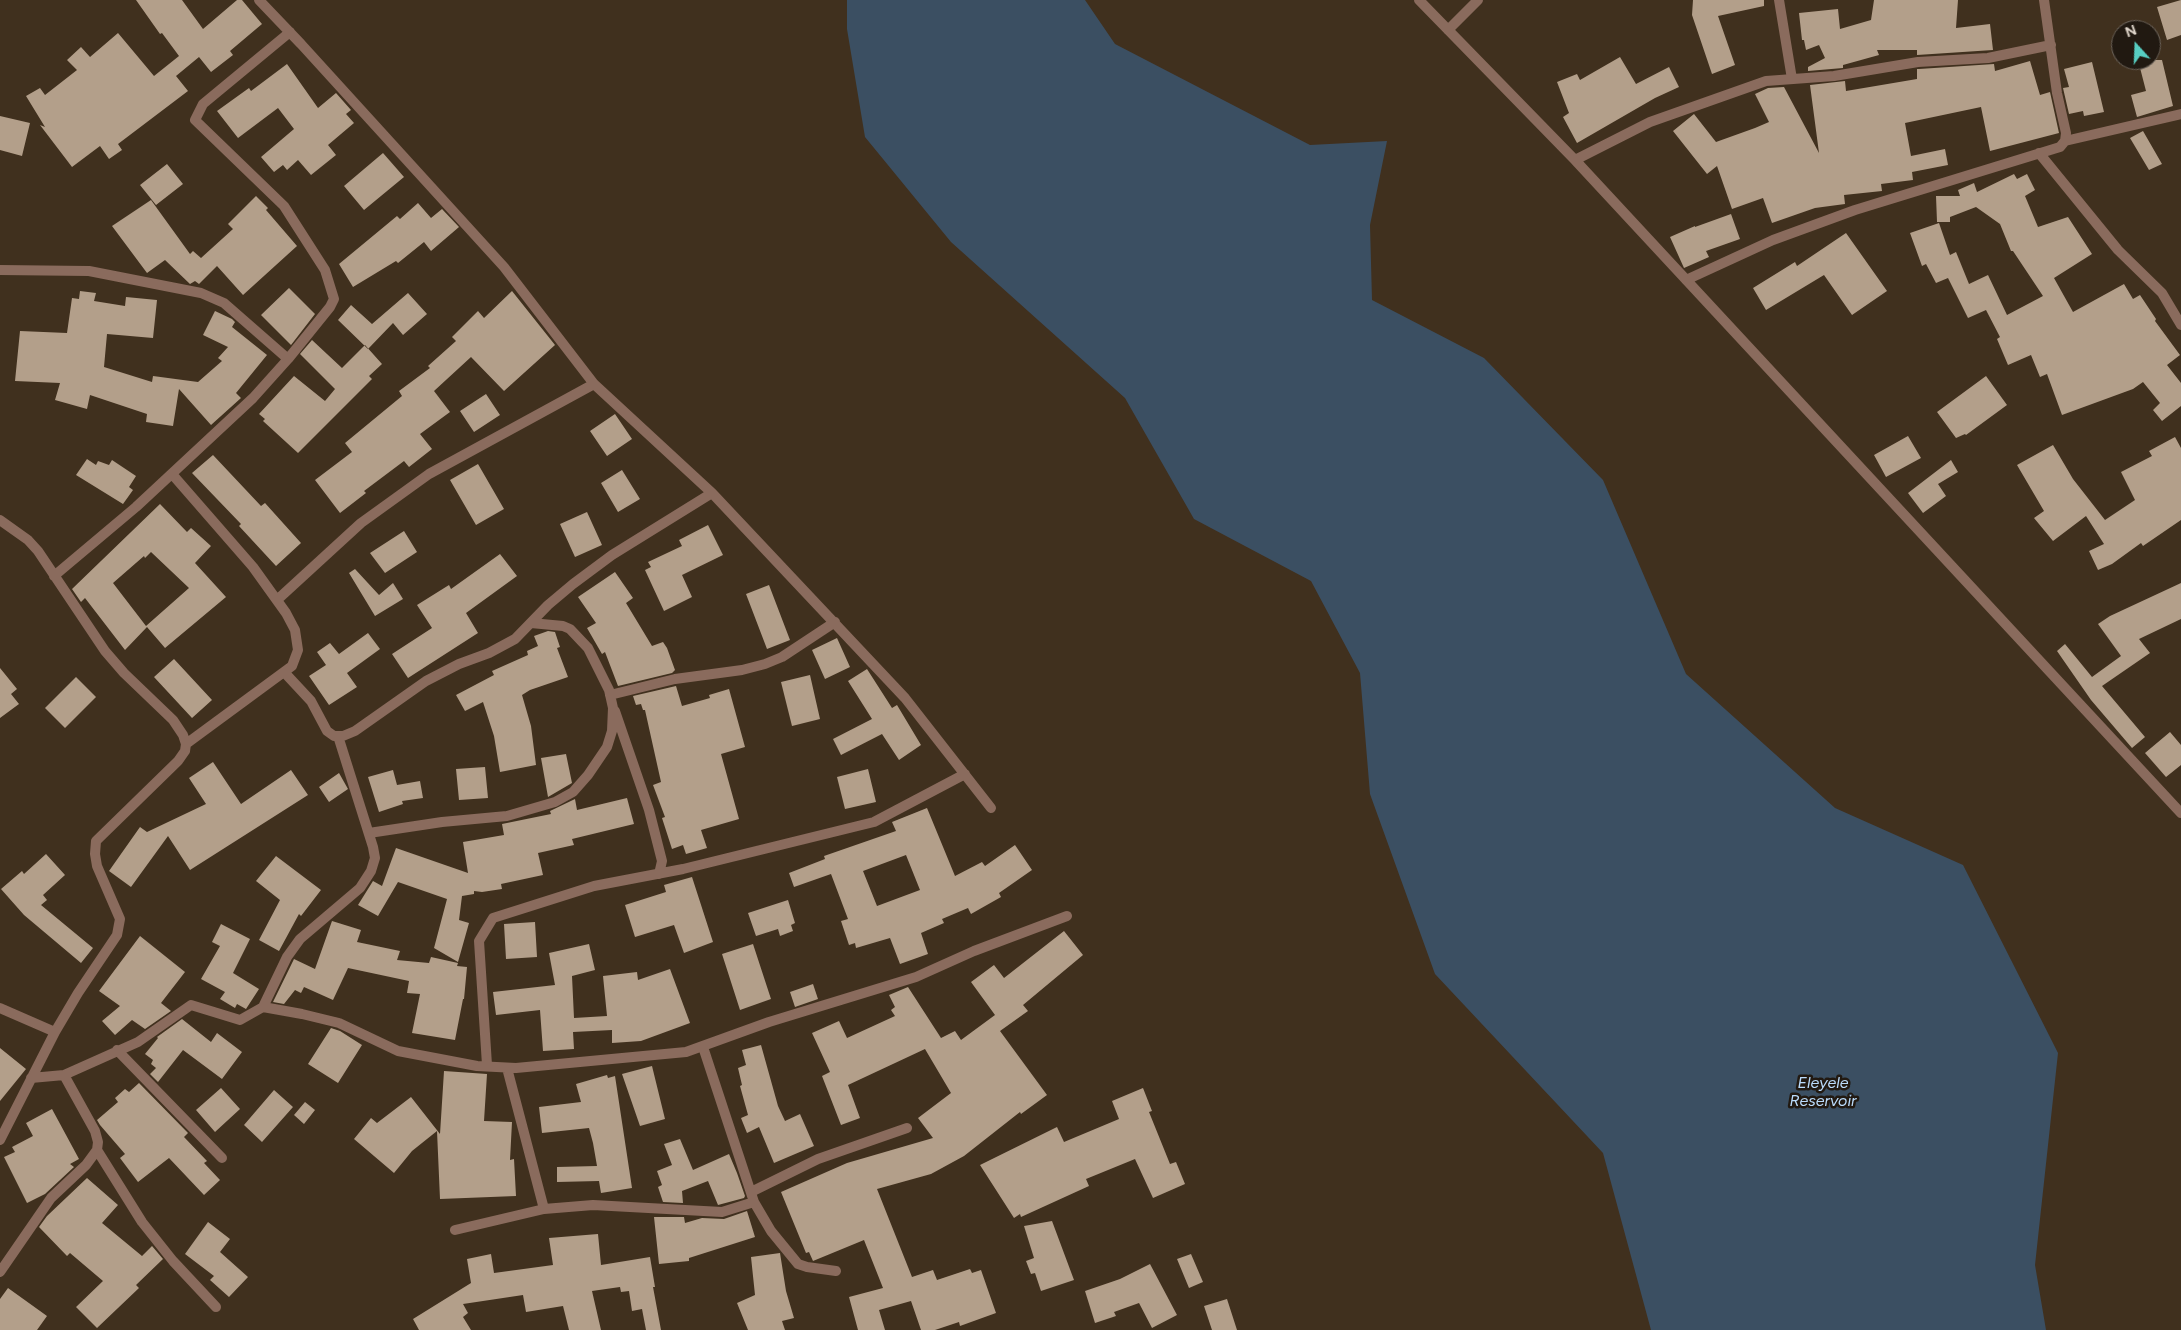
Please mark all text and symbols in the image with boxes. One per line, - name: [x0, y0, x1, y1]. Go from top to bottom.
- north arrow: [2111, 20, 2161, 70]
- text: N: [2123, 22, 2139, 41]
- water label: Eleyele Reservoir: [1789, 1073, 1857, 1111]

